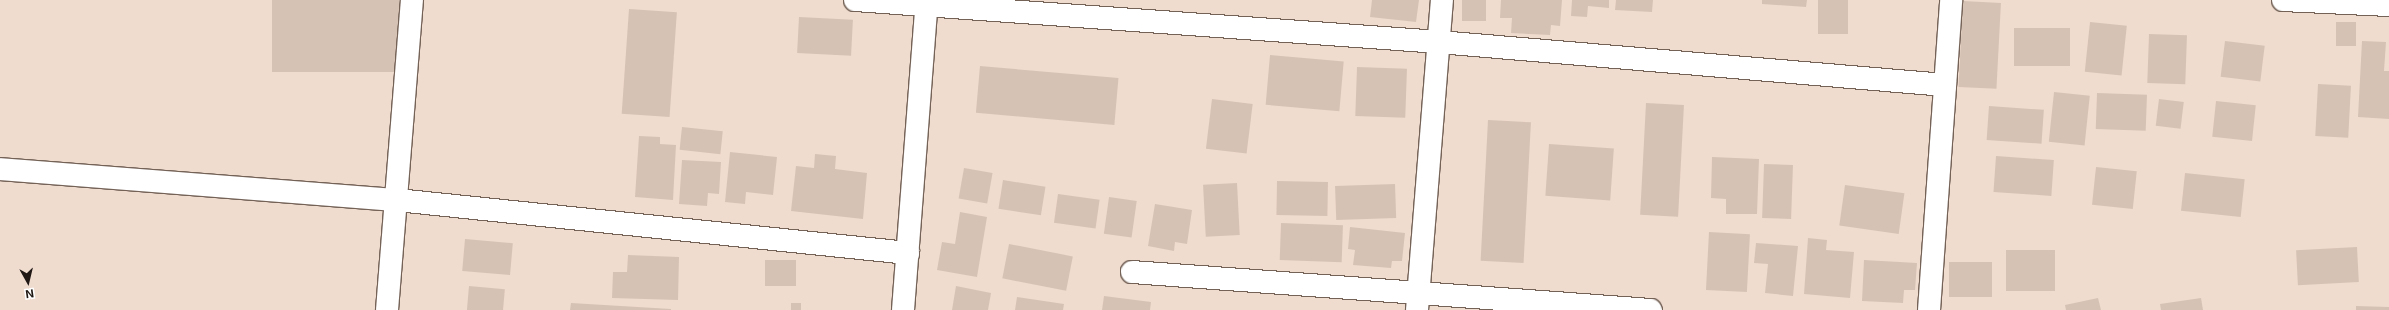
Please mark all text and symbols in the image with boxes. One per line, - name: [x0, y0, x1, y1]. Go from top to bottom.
- north arrow: [8, 262, 48, 302]
- text: N: [25, 286, 35, 301]

